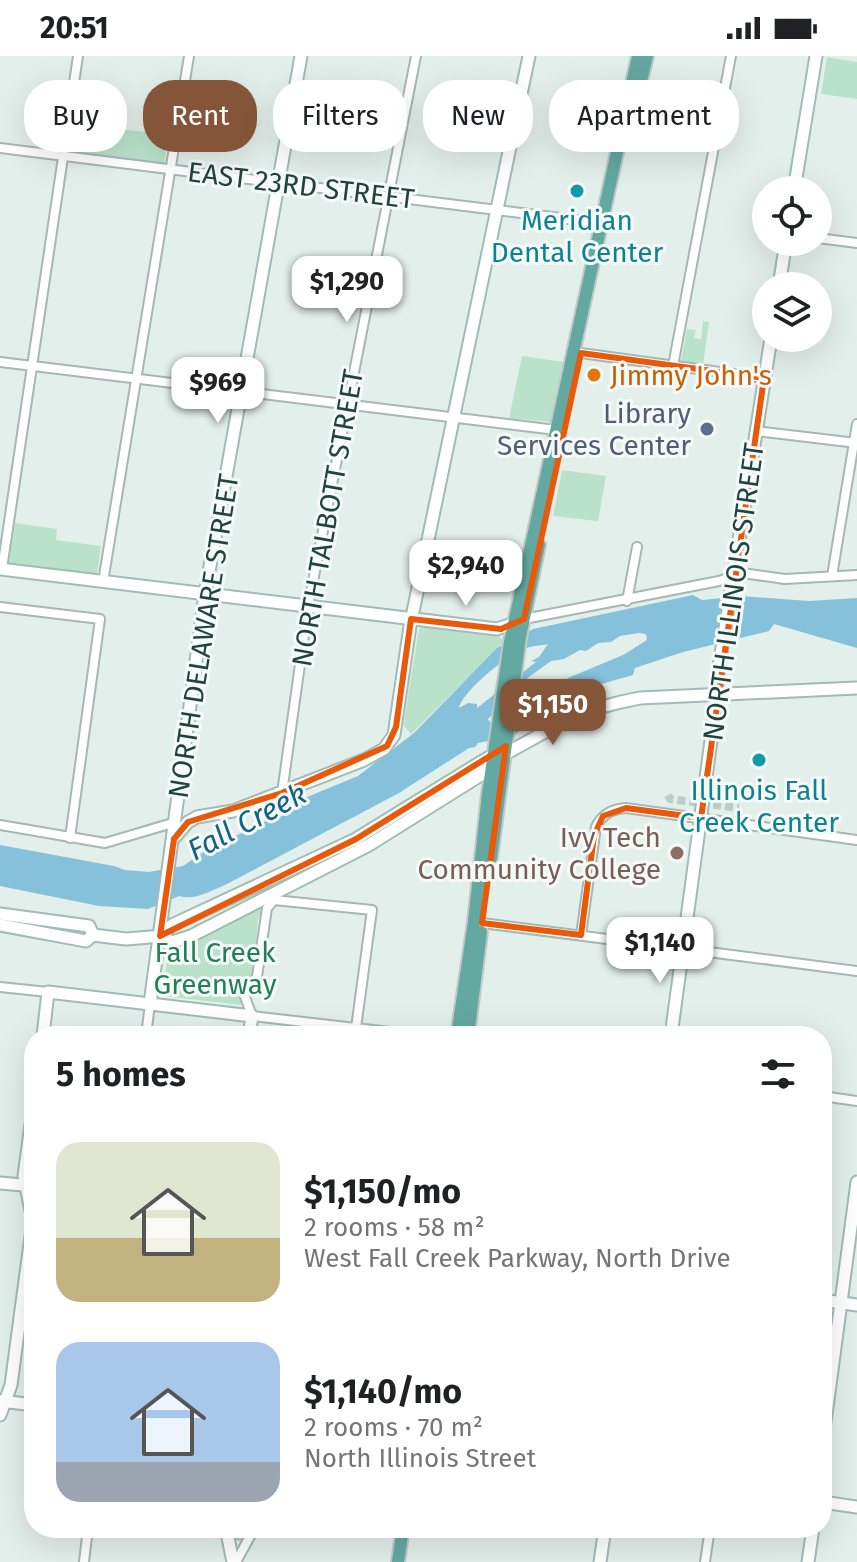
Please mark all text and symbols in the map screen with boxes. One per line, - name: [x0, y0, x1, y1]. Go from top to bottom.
- text: 20:51: [40, 10, 109, 46]
- chip: Buy: [24, 80, 127, 152]
- chip: Rent: [143, 80, 257, 152]
- chip: Filters: [273, 80, 407, 152]
- chip: New: [423, 80, 533, 152]
- chip: Apartment: [549, 80, 739, 152]
- street label: EAST 23RD STREET: [186, 155, 417, 216]
- map controls: [752, 176, 832, 352]
- button: locate: [752, 176, 832, 256]
- marker: Meridian Dental Center: [568, 182, 586, 200]
- place label: Meridian Dental Center: [491, 204, 664, 269]
- pin: $1,290: [282, 256, 412, 324]
- text: $1,290: [310, 266, 384, 297]
- button: layers: [752, 272, 832, 352]
- pin: $969: [171, 357, 265, 425]
- place label: Jimmy John's: [610, 359, 772, 392]
- street label: NORTH TALBOTT STREET: [285, 366, 370, 669]
- marker: Jimmy John's: [585, 366, 603, 384]
- text: $969: [189, 367, 247, 398]
- place label: Library Services Center: [497, 397, 691, 462]
- marker: Library Services Center: [698, 420, 716, 438]
- street label: NORTH ILLINOIS STREET: [696, 441, 771, 743]
- street label: NORTH DELAWARE STREET: [162, 471, 246, 801]
- pin: $2,940: [401, 540, 531, 608]
- text: $2,940: [427, 550, 505, 581]
- pin: $1,150: [488, 679, 618, 747]
- text: $1,150: [518, 689, 588, 720]
- marker: Illinois Fall Creek Center: [750, 751, 768, 769]
- place label: Illinois Fall Creek Center: [679, 774, 839, 839]
- water label: Fall Creek: [181, 776, 313, 868]
- place label: Ivy Tech Community College: [417, 821, 661, 886]
- marker: Ivy Tech Community College: [668, 844, 686, 862]
- pin: $1,140: [595, 917, 725, 985]
- text: $1,140: [624, 927, 696, 958]
- park label: Fall Creek Greenway: [154, 936, 277, 1001]
- icon: filters: [756, 1052, 800, 1096]
- text: 5 homes: [56, 1054, 186, 1095]
- text: $1,150/mo: [304, 1171, 461, 1212]
- icon: home: [120, 1174, 216, 1270]
- text: 2 rooms · 58 m²: [304, 1212, 485, 1243]
- text: West Fall Creek Parkway, North Drive: [304, 1243, 731, 1274]
- text: $1,140/mo: [304, 1371, 462, 1412]
- icon: home: [120, 1374, 216, 1470]
- text: 2 rooms · 70 m²: [304, 1412, 483, 1443]
- text: North Illinois Street: [304, 1443, 536, 1474]

